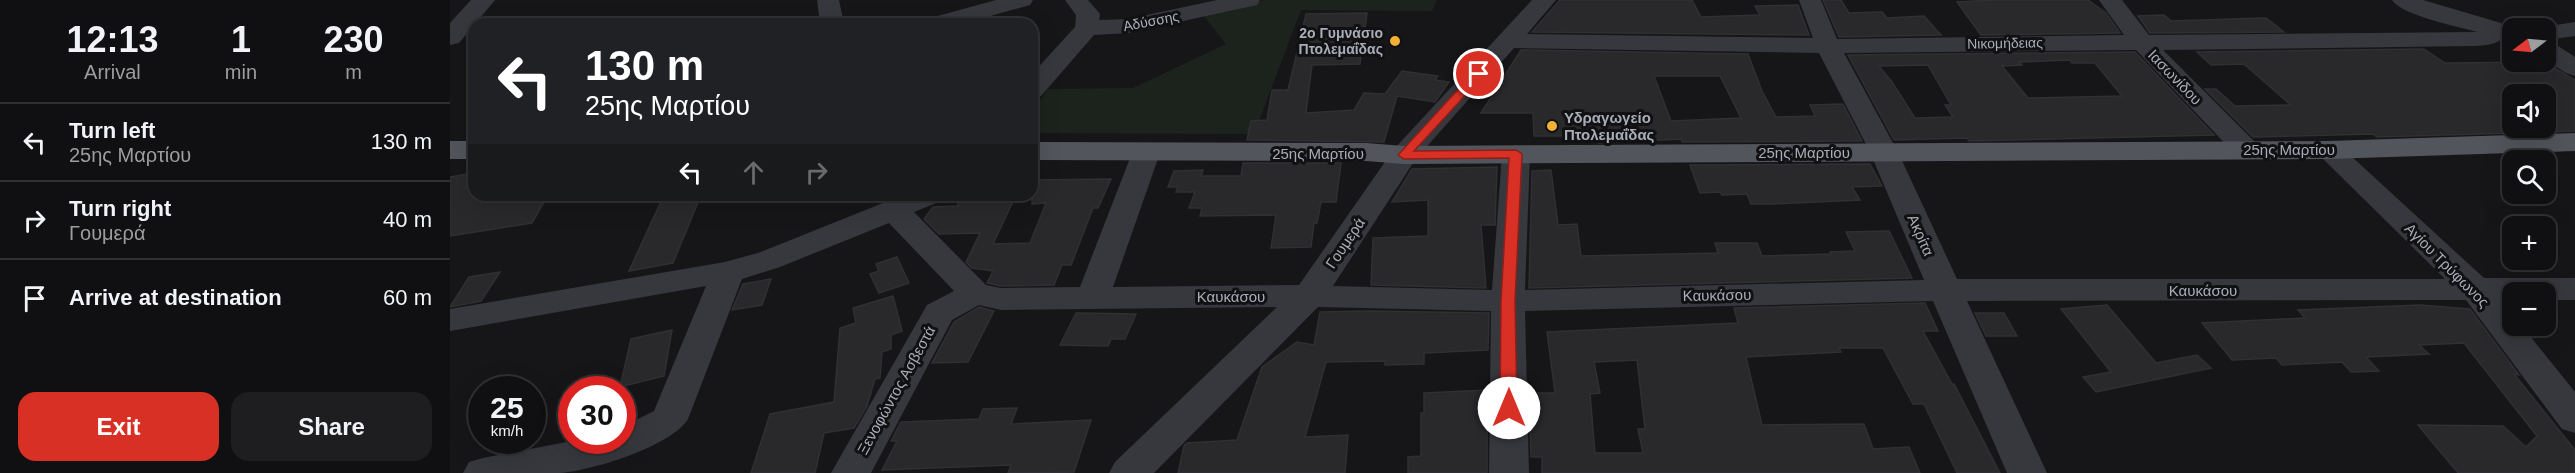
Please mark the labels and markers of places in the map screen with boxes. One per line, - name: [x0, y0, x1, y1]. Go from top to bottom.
- place label: 2ο Γυμνάσιο Πτολεμαΐδας: [1299, 25, 1383, 57]
- marker: 2ο Γυμνάσιο Πτολεμαΐδας: [1388, 34, 1402, 48]
- pin: [1453, 48, 1504, 99]
- place label: Υδραγωγείο Πτολεμαΐδας: [1564, 109, 1655, 143]
- marker: Υδραγωγείο Πτολεμαΐδας: [1545, 119, 1559, 133]

